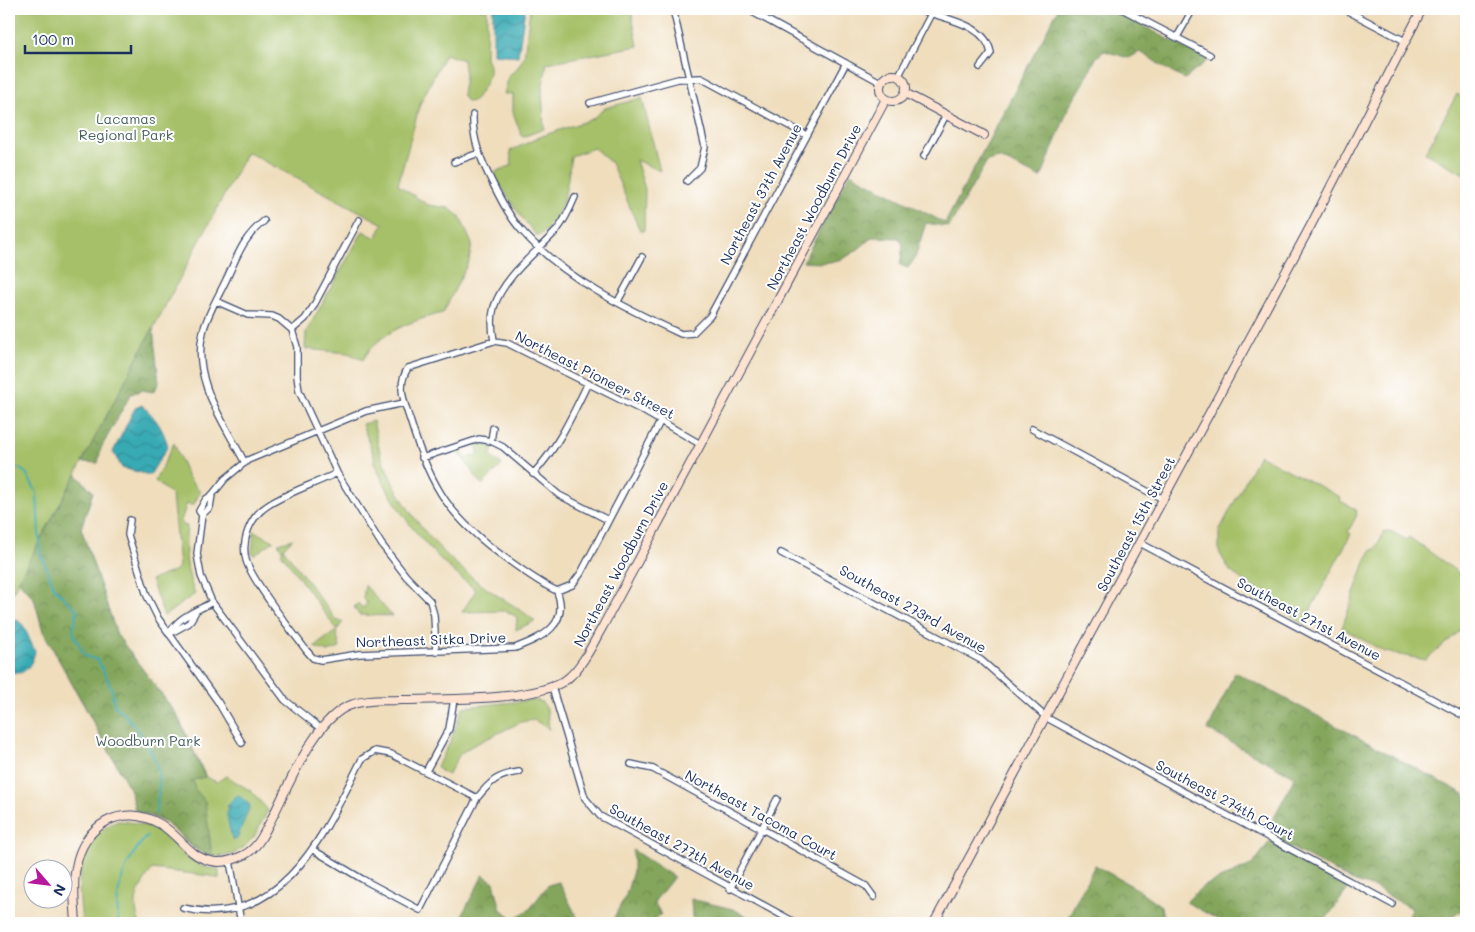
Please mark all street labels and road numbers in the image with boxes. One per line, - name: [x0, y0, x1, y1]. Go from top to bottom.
- street label: Northeast 37th Avenue: [715, 120, 806, 268]
- street label: Northeast Woodburn Drive: [762, 121, 865, 293]
- street label: Northeast Pioneer Street: [512, 326, 678, 423]
- street label: Southeast 15th Street: [1092, 453, 1179, 595]
- street label: Northeast Woodburn Drive: [569, 478, 672, 650]
- street label: Southeast 273rd Avenue: [836, 560, 990, 657]
- street label: Southeast 271st Avenue: [1234, 573, 1385, 665]
- street label: Northeast Sitka Drive: [355, 627, 507, 652]
- street label: Southeast 274th Court: [1153, 755, 1298, 844]
- street label: Northeast Tacoma Court: [682, 765, 841, 864]
- street label: Southeast 277th Avenue: [606, 799, 758, 894]

